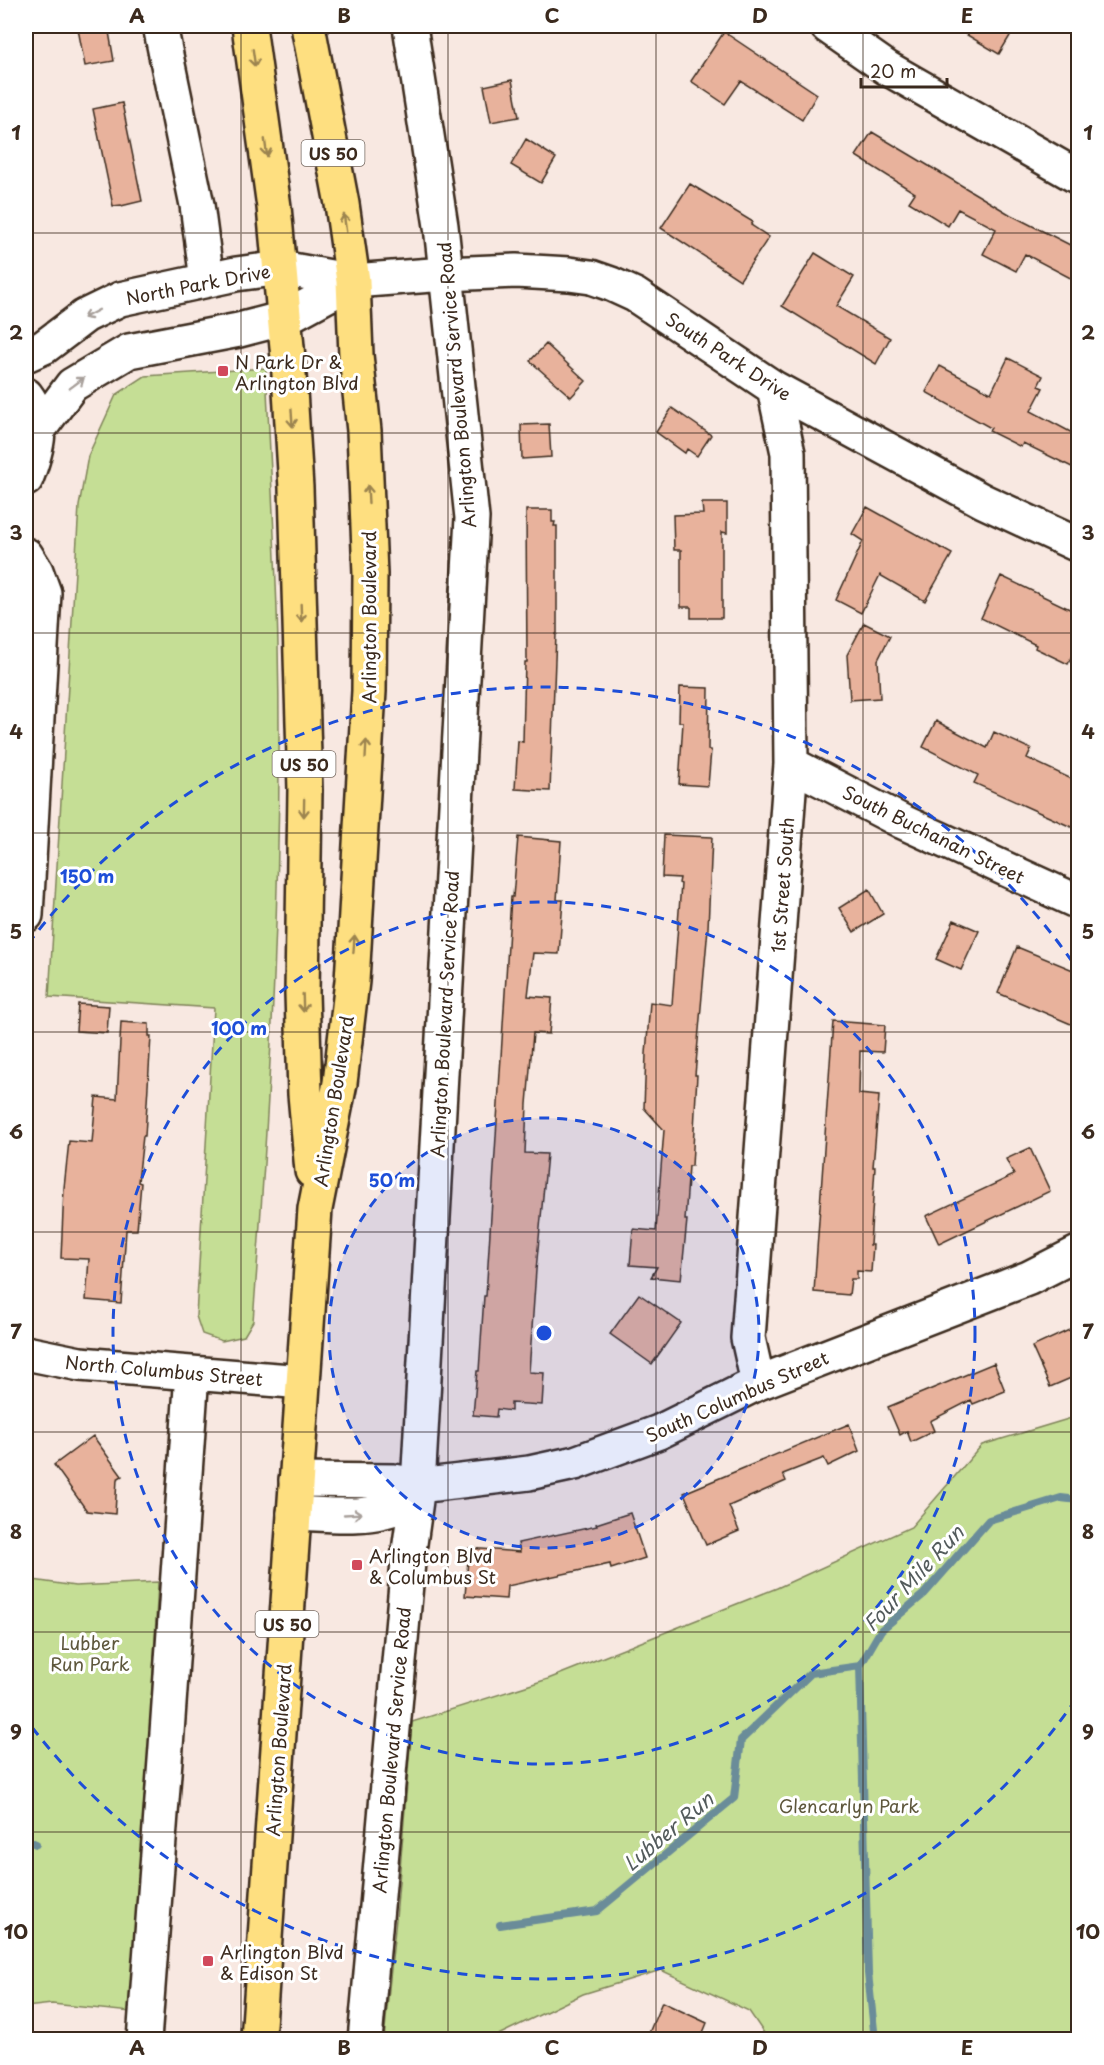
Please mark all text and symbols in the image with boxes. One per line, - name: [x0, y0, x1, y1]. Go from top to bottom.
- text: A: [129, 0, 145, 30]
- text: B: [337, 0, 351, 30]
- text: C: [544, 0, 560, 30]
- text: D: [752, 0, 768, 30]
- text: E: [961, 0, 973, 30]
- one-way arrow: [249, 48, 260, 67]
- scale bar: [861, 51, 946, 89]
- text: 20 m: [870, 57, 916, 84]
- text: 1: [11, 117, 21, 147]
- text: 1: [1083, 117, 1093, 147]
- one-way arrow: [261, 138, 272, 158]
- road number: US 50: [302, 140, 364, 166]
- one-way arrow: [339, 214, 350, 233]
- street label: Arlington Boulevard Service Road: [430, 241, 482, 529]
- street label: North Park Drive: [124, 257, 273, 311]
- street label: South Park Drive: [661, 305, 797, 407]
- one-way arrow: [83, 309, 101, 320]
- text: 2: [9, 317, 23, 347]
- text: 2: [1081, 317, 1095, 347]
- place label: N Park Dr & Arlington Blvd: [235, 348, 359, 396]
- marker: N Park Dr & Arlington Blvd: [216, 364, 230, 378]
- one-way arrow: [69, 377, 85, 390]
- one-way arrow: [287, 408, 298, 428]
- one-way arrow: [362, 485, 373, 505]
- text: 3: [9, 517, 23, 547]
- text: 3: [1081, 517, 1095, 547]
- street label: Arlington Boulevard: [355, 531, 382, 703]
- one-way arrow: [295, 603, 306, 623]
- text: 4: [9, 716, 23, 746]
- text: 4: [1081, 716, 1095, 746]
- one-way arrow: [361, 739, 372, 759]
- road number: US 50: [272, 751, 336, 777]
- street label: South Buchanan Street: [838, 778, 1030, 890]
- one-way arrow: [298, 798, 310, 818]
- street label: 1st Street South: [764, 816, 800, 954]
- text: 150 m: [60, 862, 114, 889]
- street label: Arlington Boulevard Service Road: [423, 870, 465, 1158]
- text: 5: [10, 916, 22, 946]
- text: 5: [1082, 916, 1094, 946]
- one-way arrow: [349, 934, 360, 954]
- one-way arrow: [297, 993, 308, 1013]
- text: 100 m: [211, 1014, 267, 1041]
- street label: Arlington Boulevard: [306, 1014, 360, 1188]
- text: 6: [9, 1116, 23, 1146]
- text: 6: [1081, 1116, 1095, 1146]
- text: 50 m: [369, 1166, 415, 1193]
- text: 7: [10, 1316, 22, 1346]
- text: 7: [1082, 1316, 1094, 1346]
- centre of rings: [534, 1323, 554, 1343]
- street label: South Columbus Street: [641, 1343, 833, 1449]
- street label: North Columbus Street: [64, 1348, 264, 1392]
- one-way arrow: [342, 1508, 362, 1519]
- text: 8: [10, 1516, 22, 1546]
- text: 8: [1082, 1516, 1094, 1546]
- water label: Four Mile Run: [856, 1518, 971, 1638]
- place label: Arlington Blvd & Columbus St: [369, 1542, 496, 1590]
- marker: Arlington Blvd & Columbus St: [350, 1558, 364, 1572]
- street label: Arlington Boulevard Service Road: [365, 1606, 417, 1894]
- road number: US 50: [256, 1611, 318, 1637]
- park label: Lubber Run Park: [50, 1629, 130, 1677]
- street label: Arlington Boulevard: [259, 1663, 297, 1837]
- text: 9: [10, 1716, 22, 1746]
- text: 9: [1082, 1716, 1094, 1746]
- water label: Lubber Run: [616, 1784, 720, 1878]
- park label: Glencarlyn Park: [779, 1792, 919, 1819]
- text: 10: [4, 1916, 28, 1946]
- text: 10: [1076, 1916, 1100, 1946]
- place label: Arlington Blvd & Edison St: [220, 1938, 344, 1986]
- marker: Arlington Blvd & Edison St: [201, 1954, 215, 1968]
- text: A: [129, 2032, 145, 2062]
- text: B: [337, 2032, 351, 2062]
- text: C: [544, 2032, 560, 2062]
- text: D: [752, 2032, 768, 2062]
- text: E: [961, 2032, 973, 2062]

